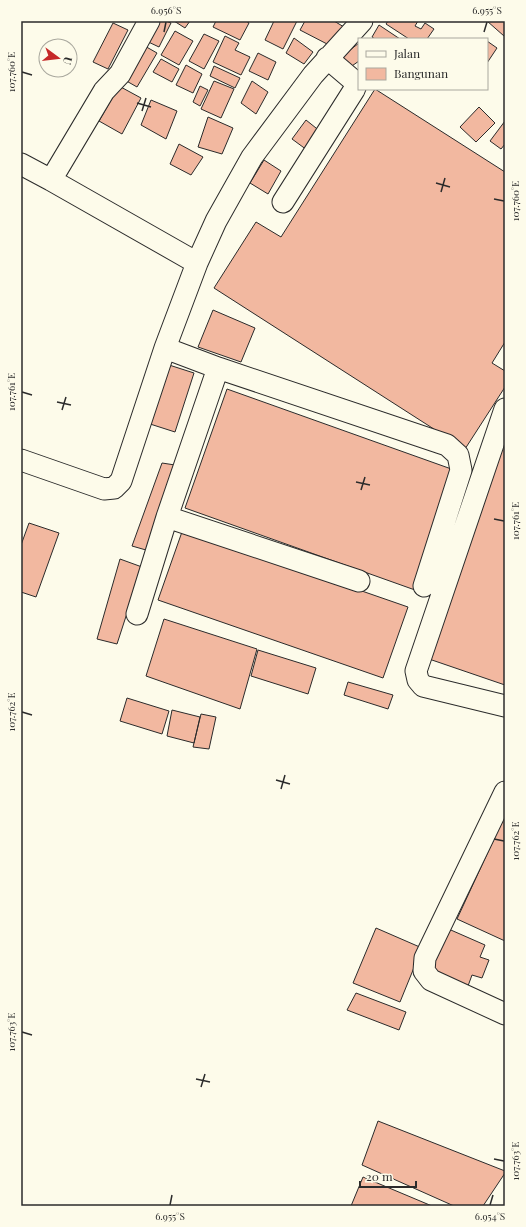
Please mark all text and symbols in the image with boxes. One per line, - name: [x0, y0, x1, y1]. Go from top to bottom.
- text: 6.956°S: [151, 3, 181, 17]
- text: 6.955°S: [472, 3, 502, 17]
- north arrow: [38, 38, 78, 78]
- legend: [358, 38, 488, 90]
- text: Jalan: [393, 45, 420, 61]
- text: 107.760°E: [4, 52, 18, 92]
- text: U: [60, 55, 76, 67]
- text: Bangunan: [394, 65, 448, 81]
- text: 107.760°E: [508, 181, 522, 221]
- text: 107.761°E: [4, 373, 18, 411]
- text: 107.761°E: [508, 502, 522, 540]
- text: 107.762°E: [4, 692, 18, 732]
- text: 107.762°E: [508, 821, 522, 861]
- text: 107.763°E: [4, 1013, 18, 1051]
- text: 107.763°E: [508, 1142, 522, 1180]
- scale bar: [360, 1163, 416, 1189]
- text: 20 m: [366, 1168, 393, 1184]
- text: 6.955°S: [155, 1209, 185, 1223]
- text: 6.954°S: [475, 1209, 505, 1223]

